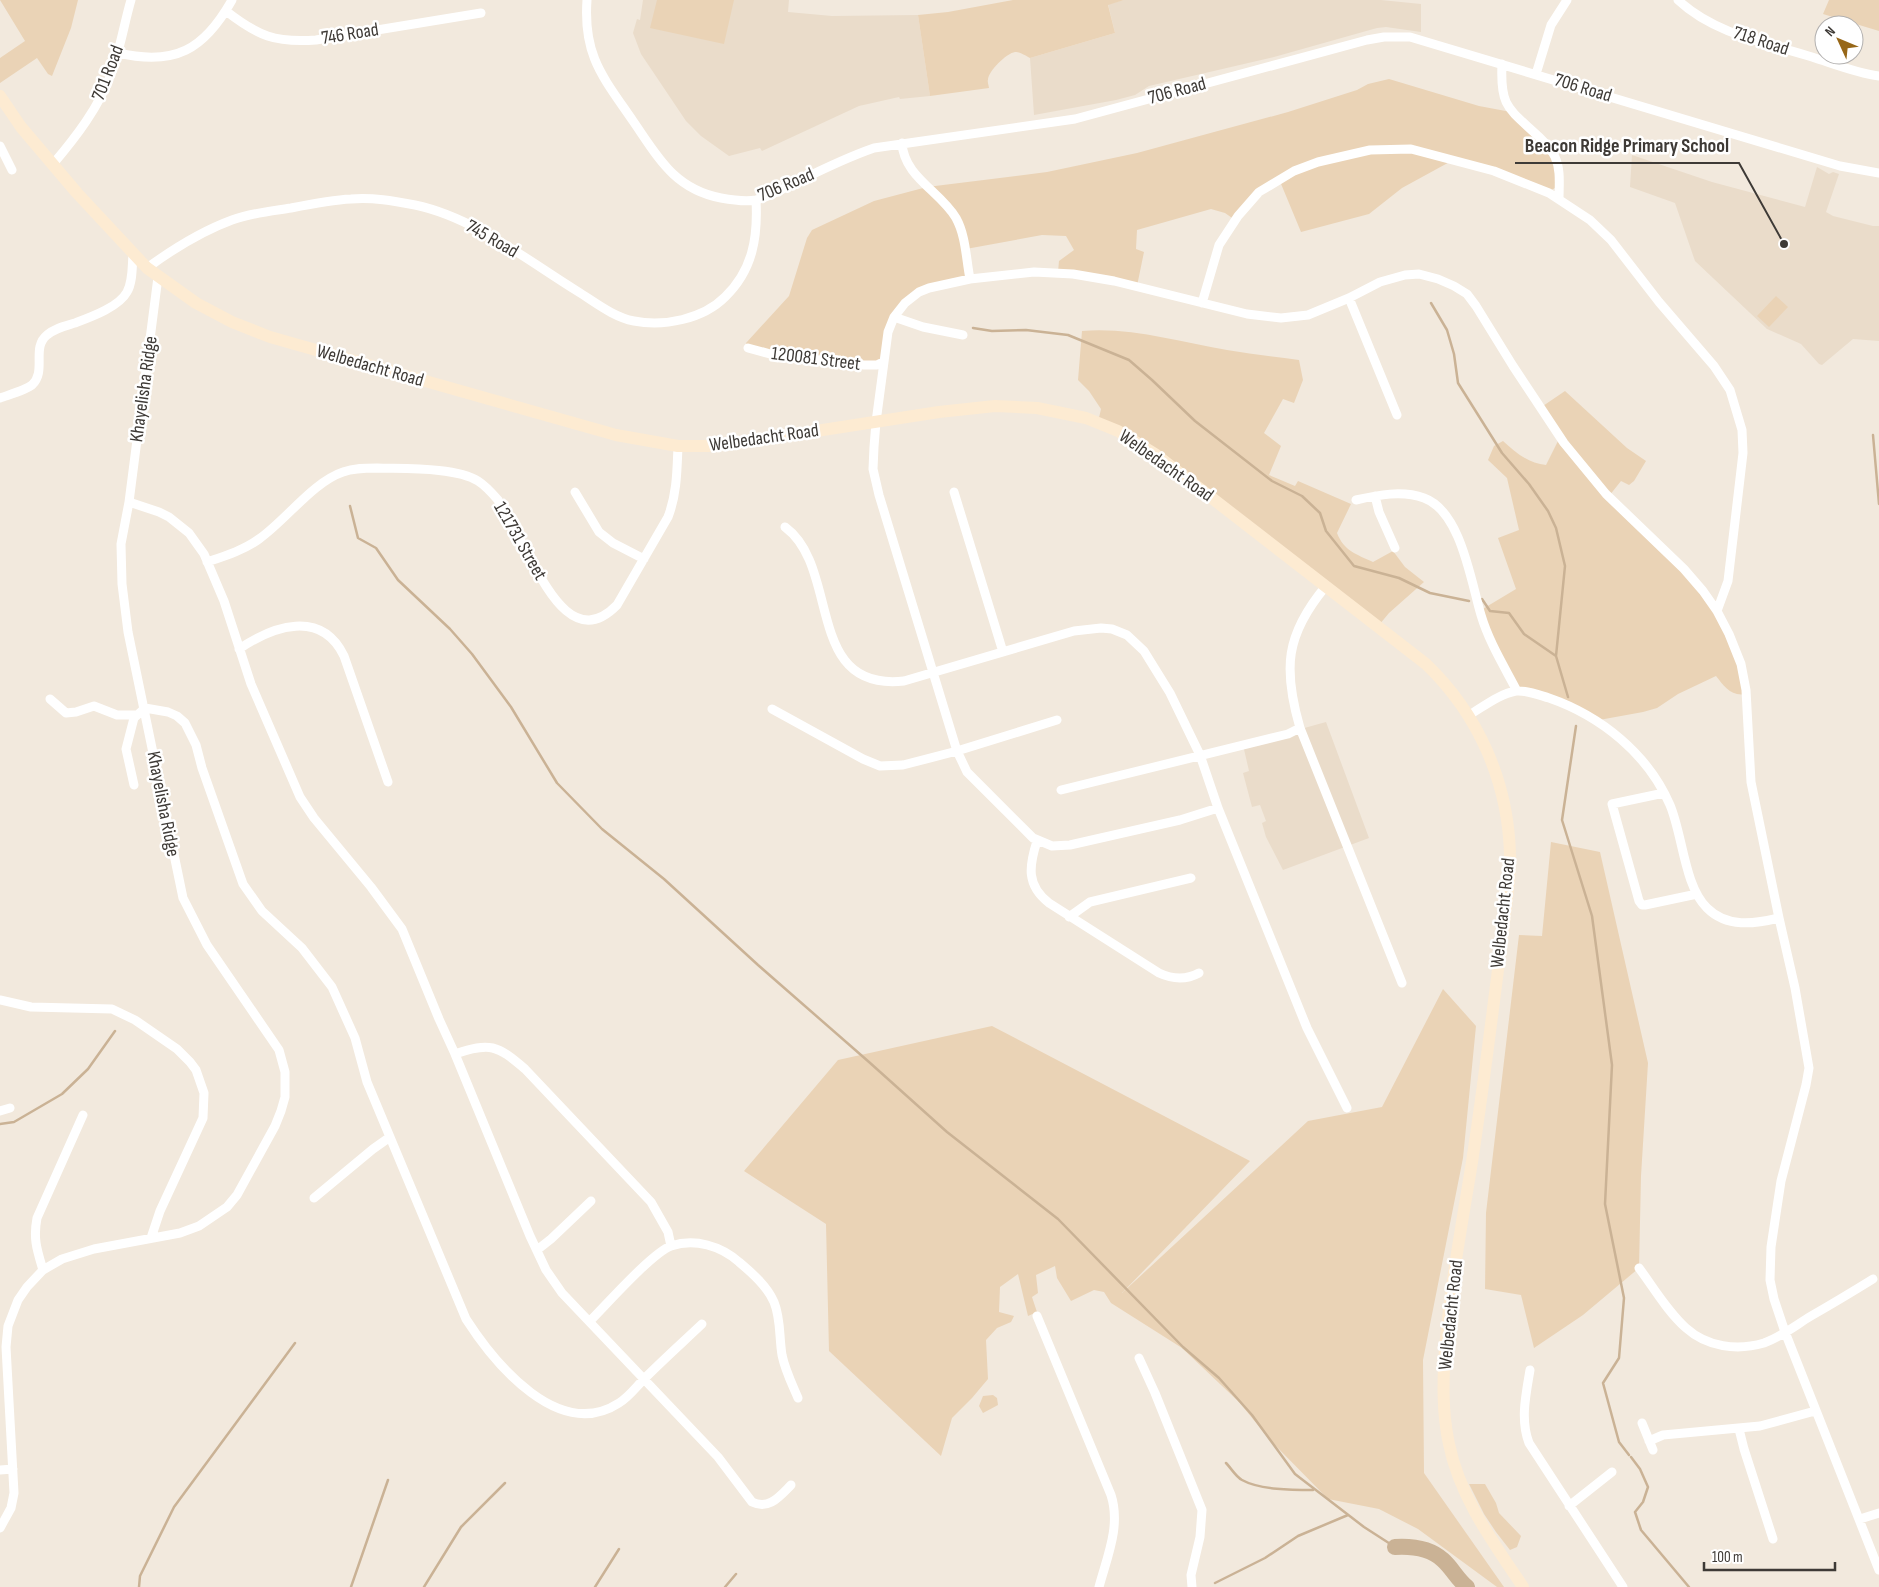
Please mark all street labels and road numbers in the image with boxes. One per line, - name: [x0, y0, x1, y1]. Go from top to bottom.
- street label: 746 Road: [320, 18, 380, 50]
- street label: 718 Road: [1730, 21, 1792, 61]
- street label: 701 Road: [87, 42, 129, 104]
- street label: 706 Road: [1551, 68, 1615, 108]
- street label: 706 Road: [1146, 72, 1208, 110]
- street label: 706 Road: [754, 163, 818, 207]
- street label: 745 Road: [462, 215, 522, 263]
- street label: Khayelisha Ridge: [125, 334, 163, 444]
- street label: Welbedacht Road: [314, 340, 426, 392]
- street label: 120081 Street: [770, 342, 862, 376]
- street label: Welbedacht Road: [708, 419, 820, 457]
- street label: Welbedacht Road: [1114, 425, 1218, 507]
- street label: 121731 Street: [488, 498, 552, 584]
- street label: Khayelisha Ridge: [142, 749, 184, 859]
- street label: Welbedacht Road: [1486, 857, 1520, 969]
- street label: Welbedacht Road: [1434, 1259, 1468, 1371]

